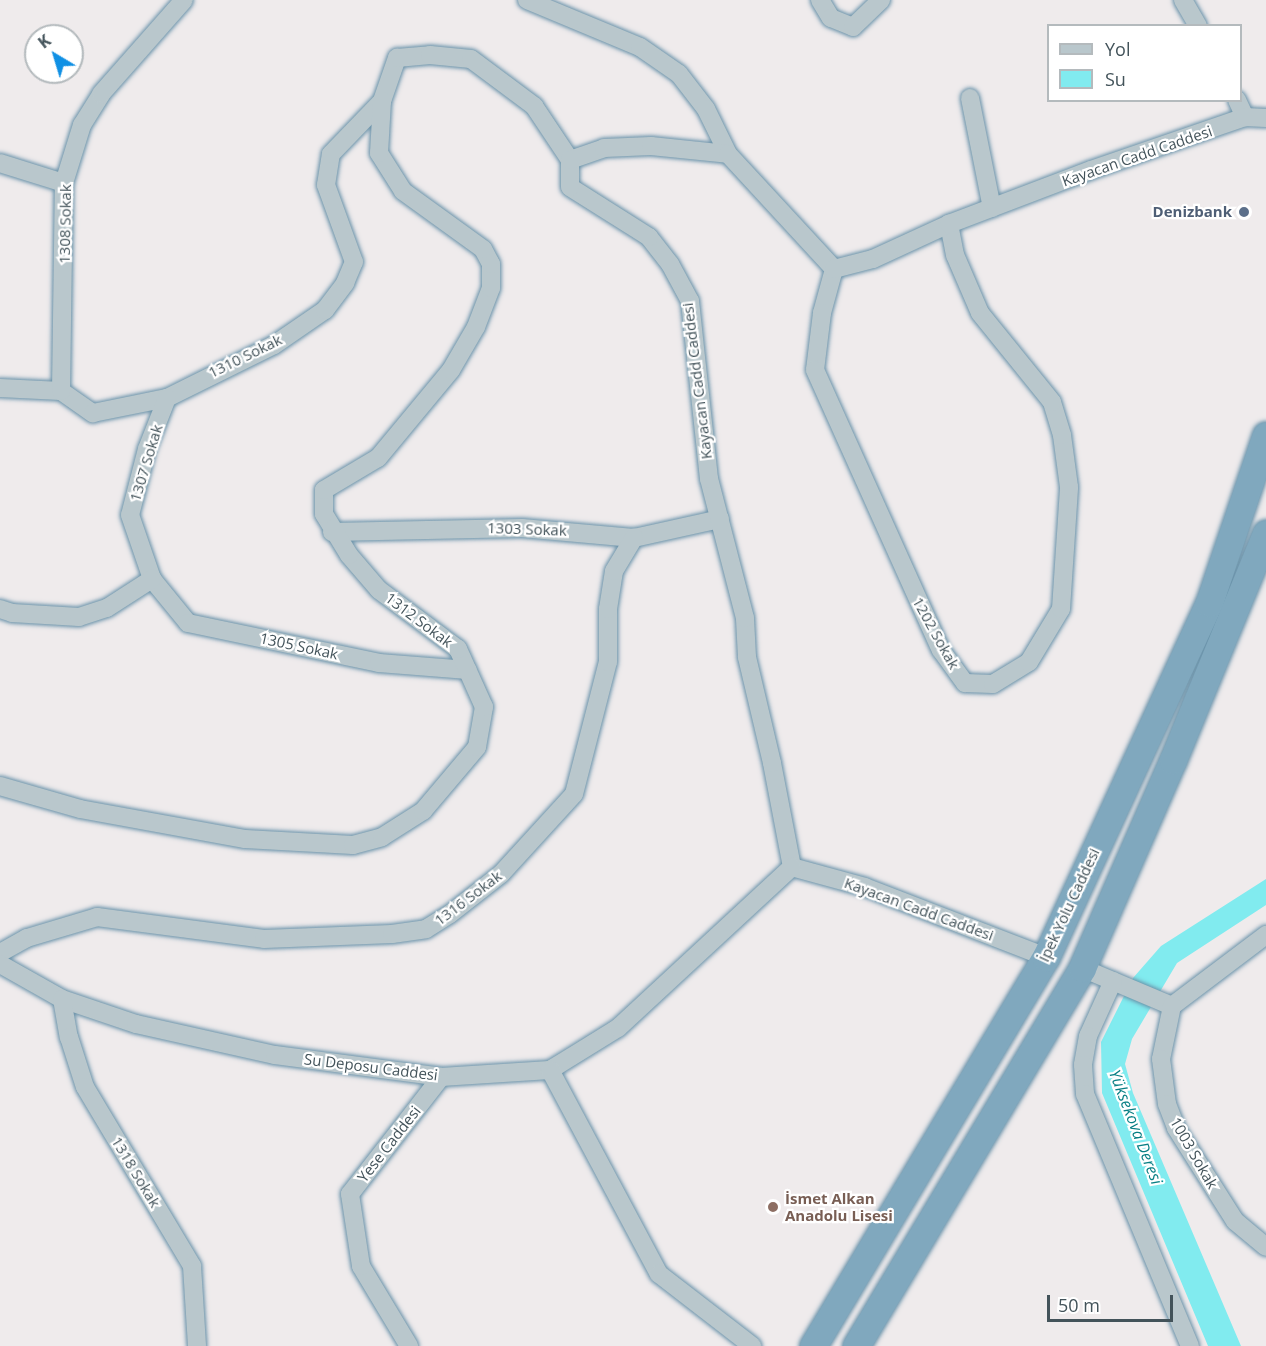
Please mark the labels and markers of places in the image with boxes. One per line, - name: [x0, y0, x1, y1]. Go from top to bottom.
- place label: Denizbank: [1153, 203, 1232, 221]
- marker: Denizbank: [1237, 205, 1251, 219]
- place label: İsmet Alkan Anadolu Lisesi: [785, 1189, 893, 1224]
- marker: İsmet Alkan Anadolu Lisesi: [766, 1200, 780, 1214]

